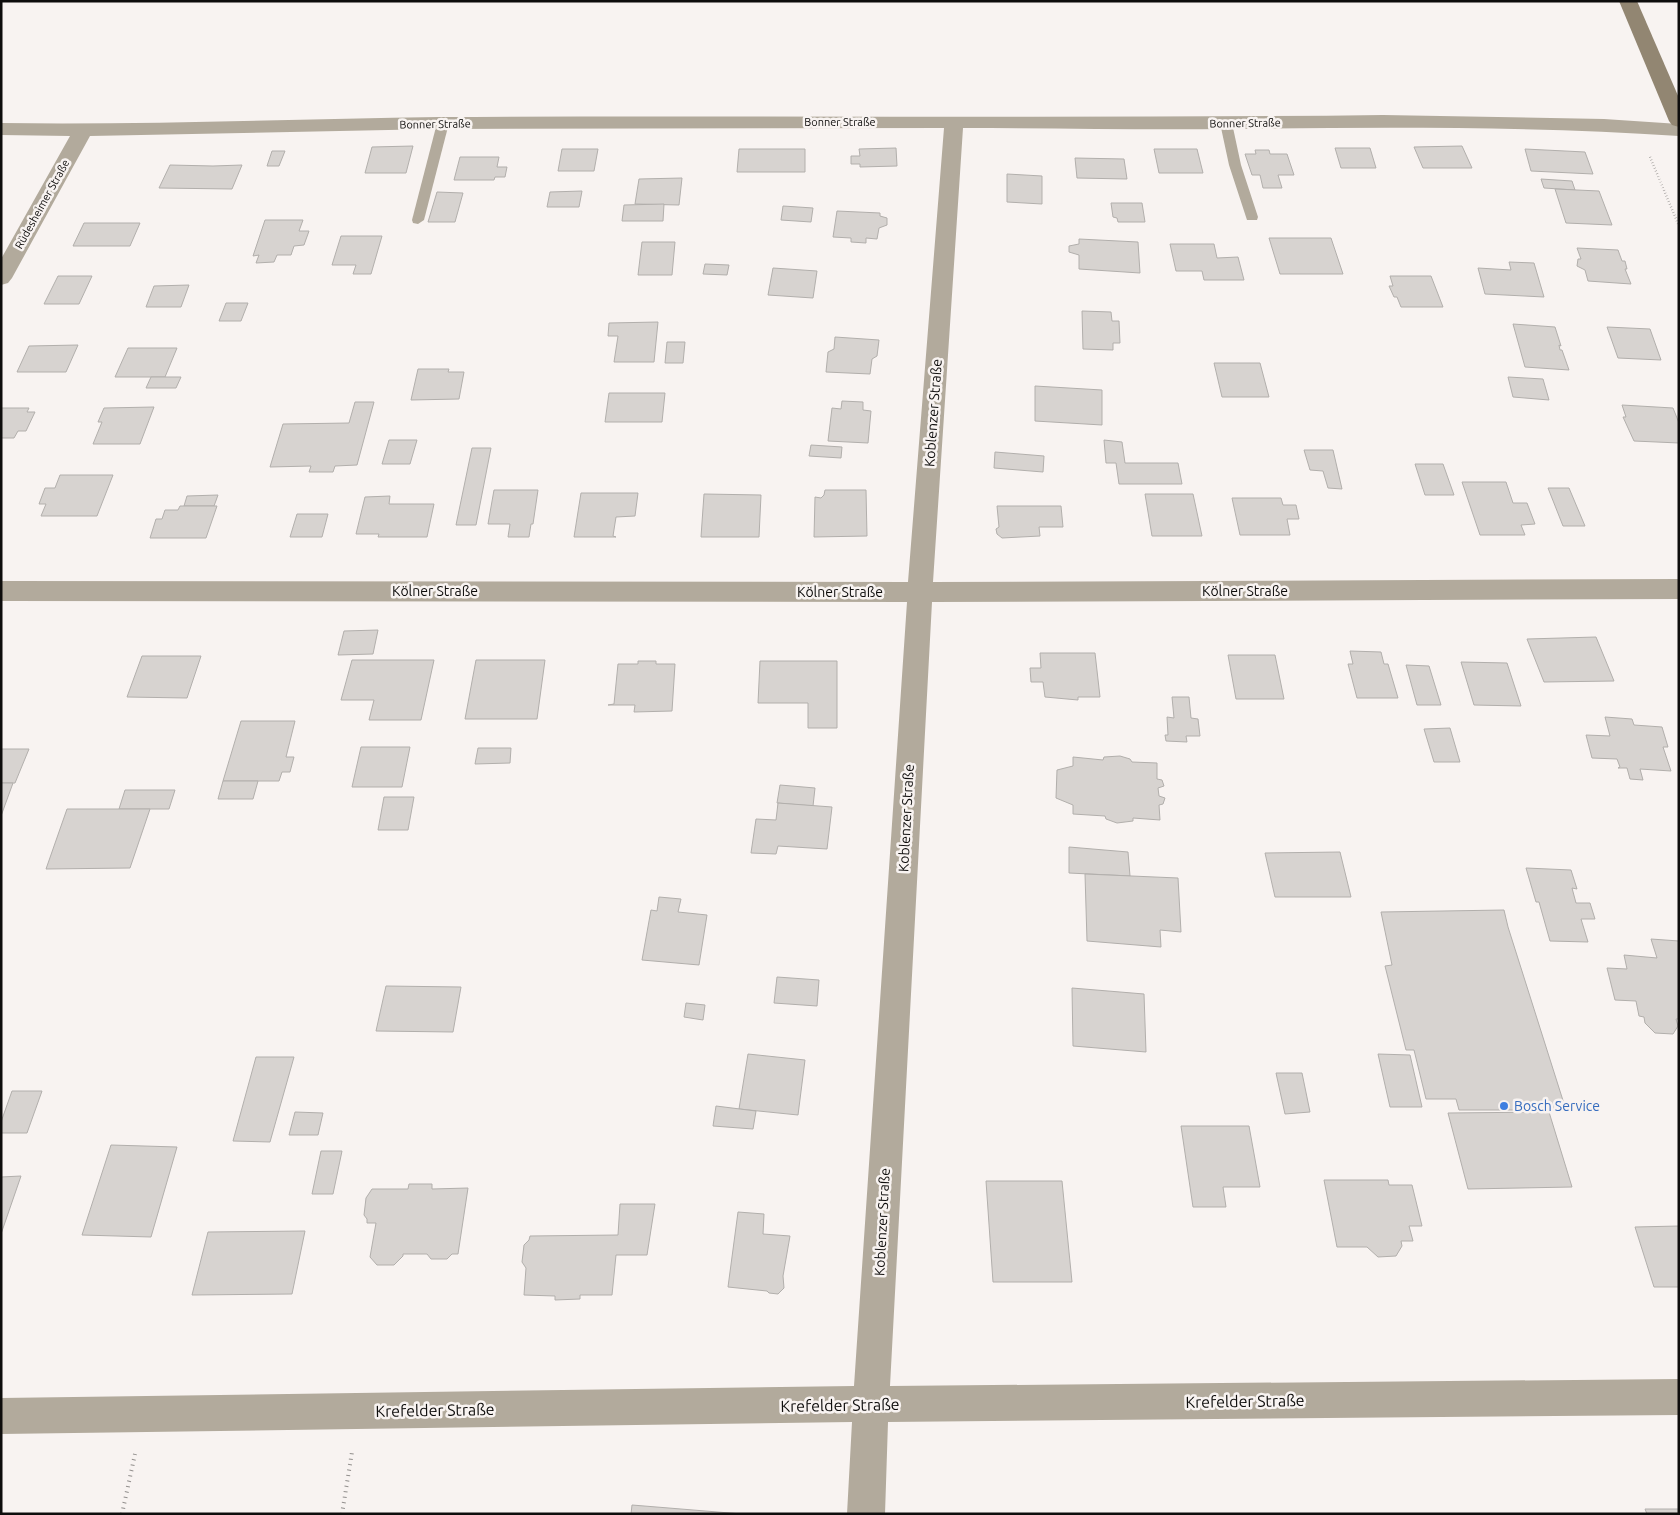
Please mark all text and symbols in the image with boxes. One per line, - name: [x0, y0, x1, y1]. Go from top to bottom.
- street label: Bonner Straße: [804, 116, 876, 128]
- street label: Bonner Straße: [1209, 116, 1281, 130]
- street label: Bonner Straße: [399, 117, 471, 131]
- street label: Rüdesheimer Straße: [12, 157, 72, 251]
- street label: Koblenzer Straße: [921, 358, 945, 468]
- street label: Kölner Straße: [392, 583, 478, 599]
- street label: Kölner Straße: [1202, 583, 1288, 599]
- street label: Kölner Straße: [797, 584, 883, 600]
- street label: Koblenzer Straße: [895, 764, 917, 872]
- place label: Bosch Service: [1514, 1098, 1600, 1114]
- marker: Bosch Service: [1498, 1100, 1510, 1112]
- street label: Koblenzer Straße: [871, 1168, 893, 1276]
- street label: Krefelder Straße: [1185, 1391, 1305, 1411]
- street label: Krefelder Straße: [780, 1395, 900, 1415]
- street label: Krefelder Straße: [375, 1400, 495, 1420]

